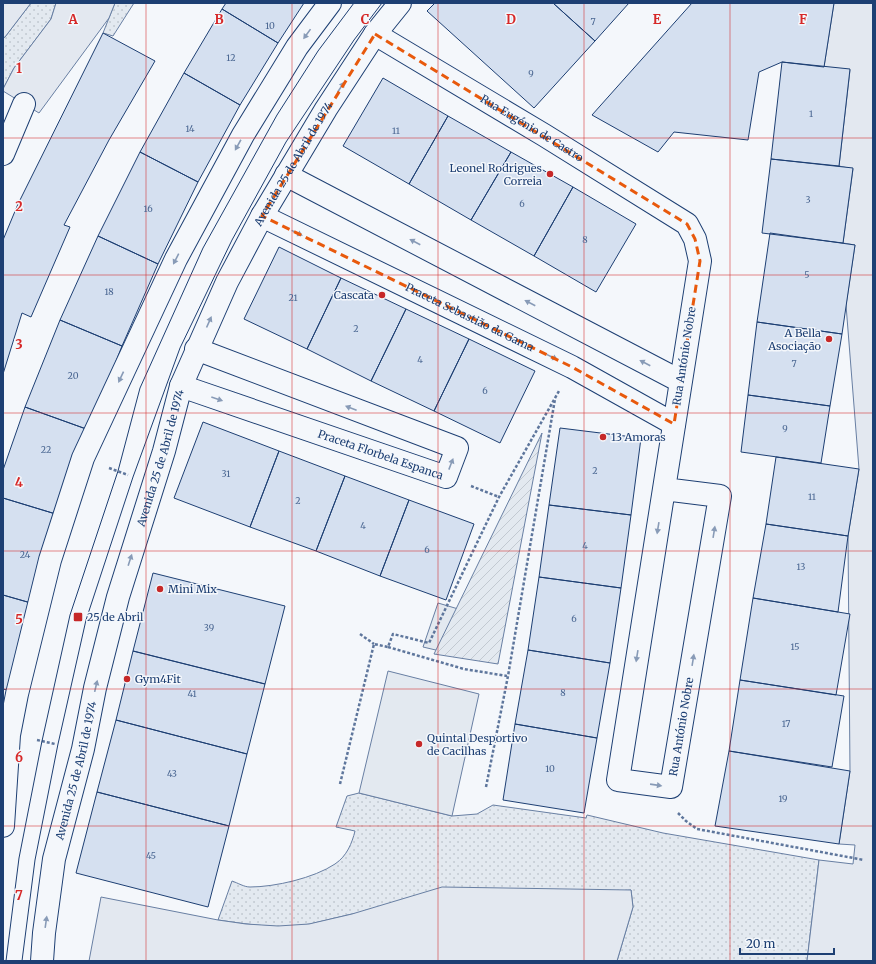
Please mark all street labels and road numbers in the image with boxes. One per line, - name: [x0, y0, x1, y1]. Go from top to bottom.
- street label: Rua Eugénio de Castro: [478, 92, 586, 165]
- street label: Avenida 25 de Abril de 1974: [251, 99, 336, 229]
- street label: Praceta Sebastião da Gama: [403, 280, 536, 354]
- street label: Rua António Nobre: [669, 305, 699, 406]
- street label: Avenida 25 de Abril de 1974: [133, 388, 187, 529]
- street label: Praceta Florbela Espanca: [316, 426, 445, 483]
- street label: Rua António Nobre: [666, 676, 696, 777]
- street label: Avenida 25 de Abril de 1974: [52, 700, 99, 842]

